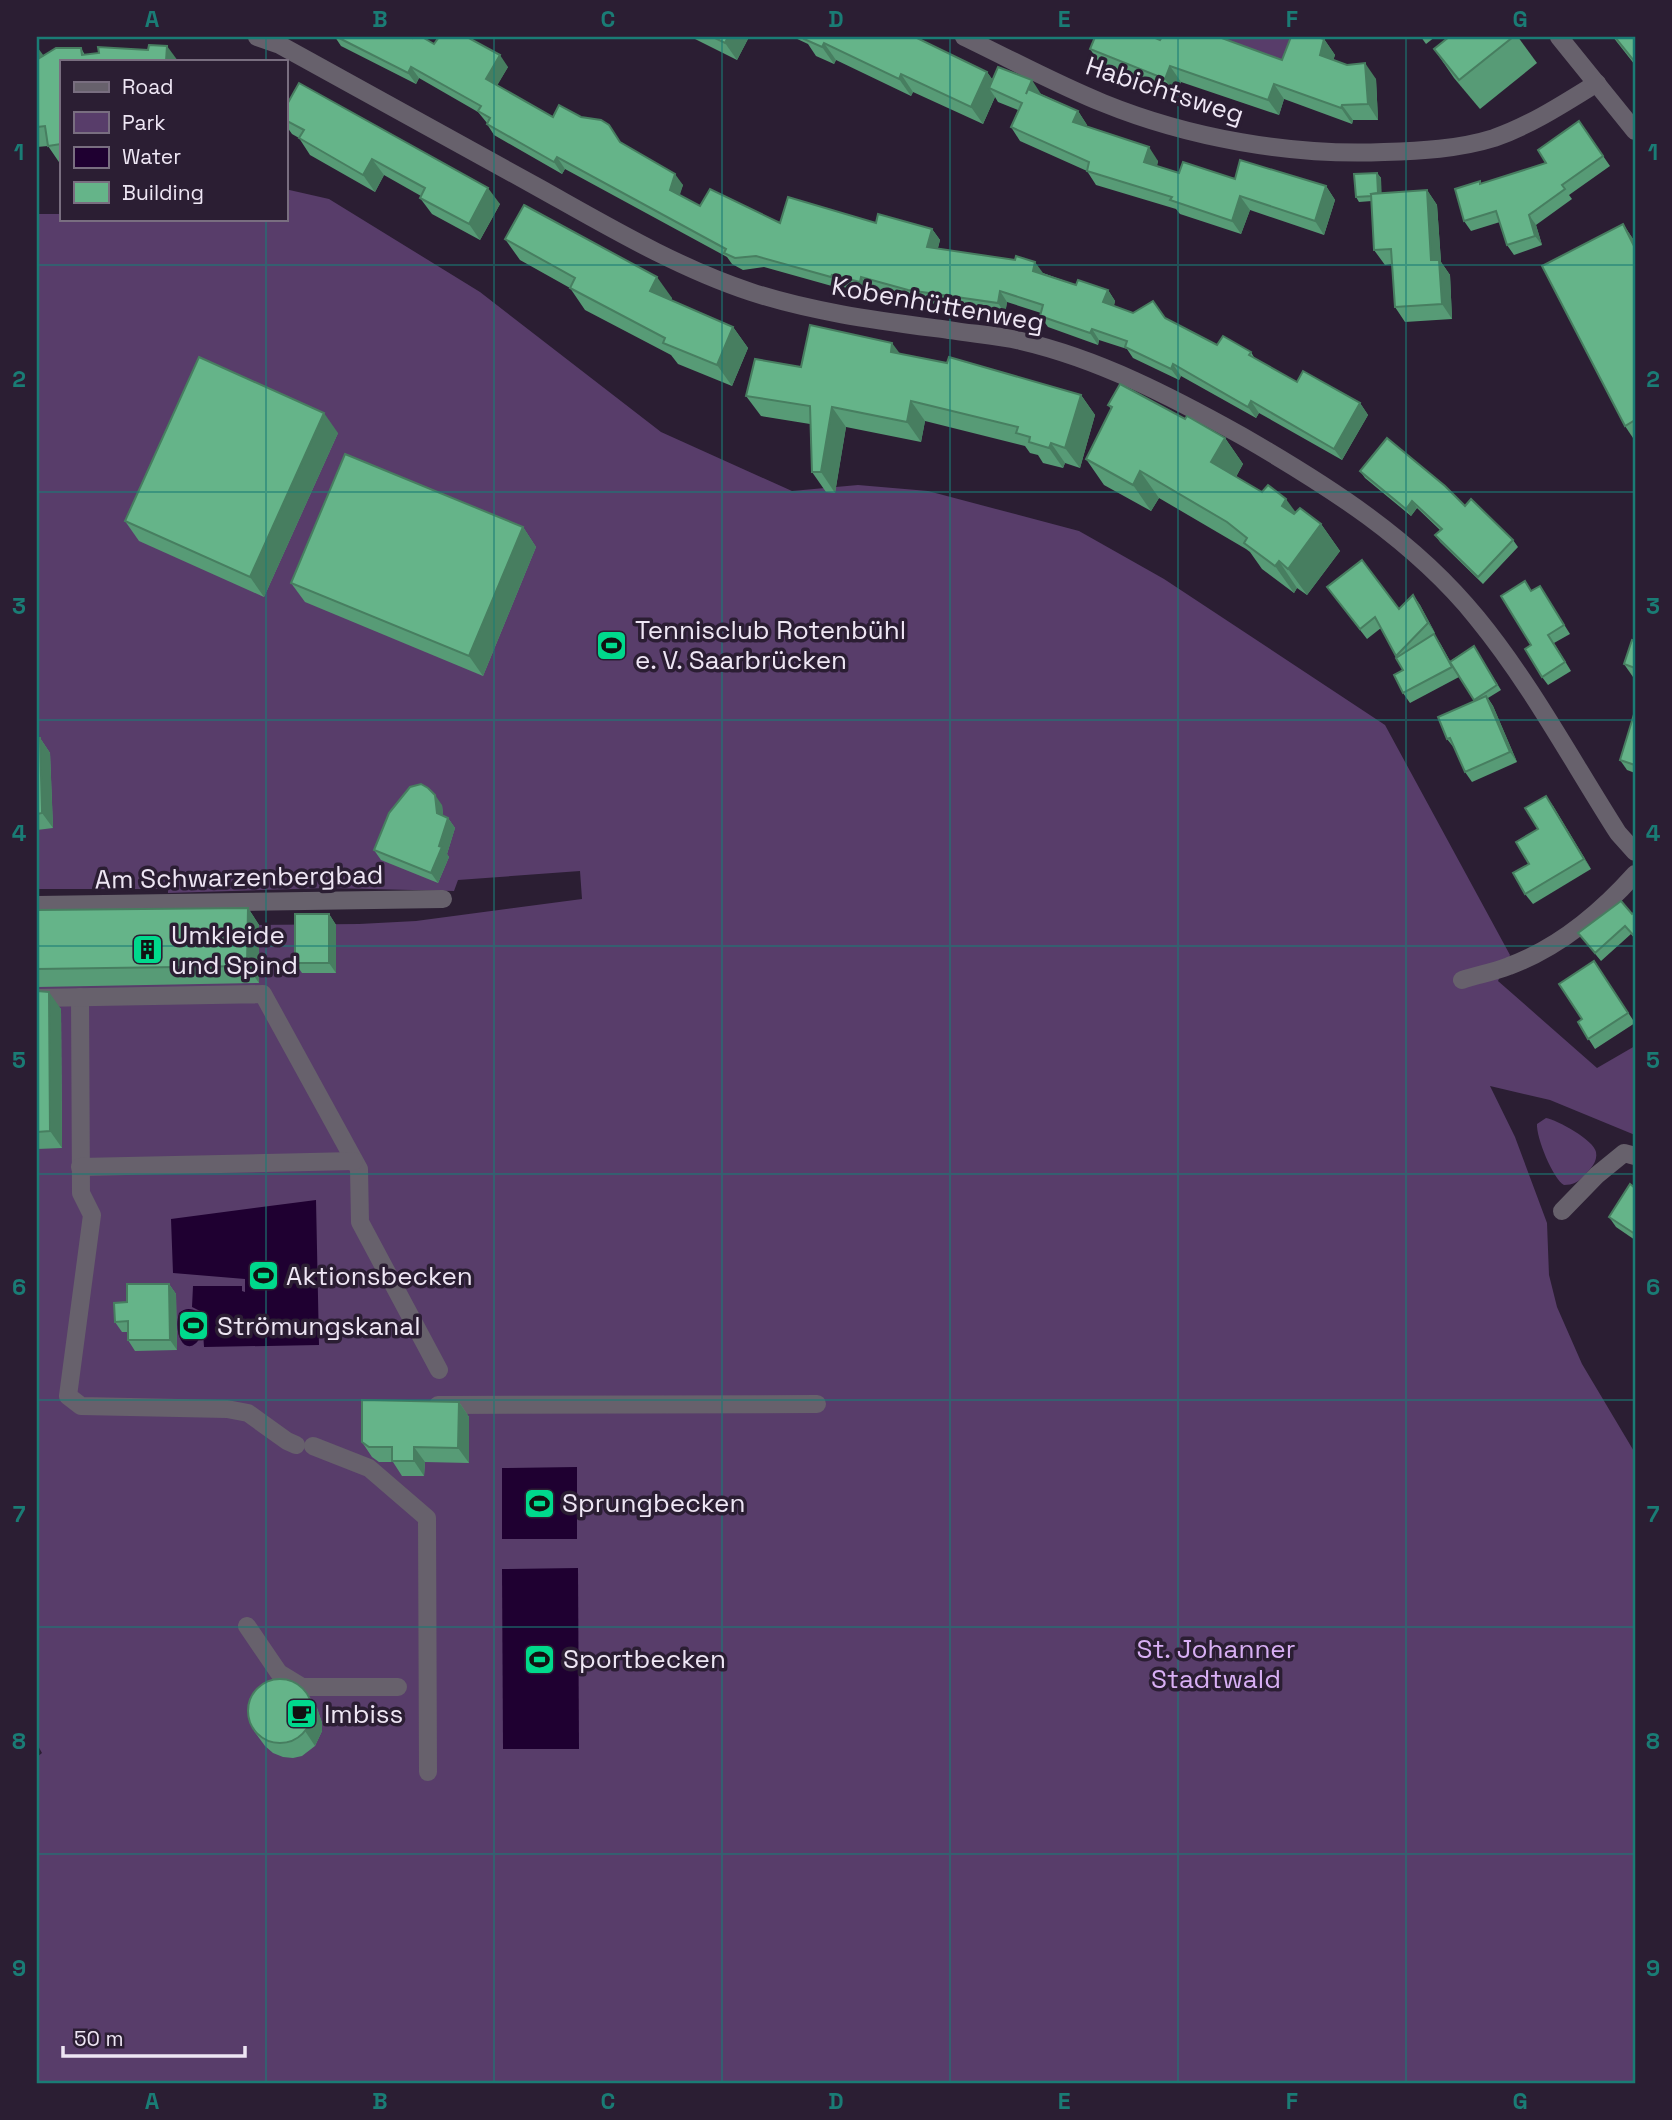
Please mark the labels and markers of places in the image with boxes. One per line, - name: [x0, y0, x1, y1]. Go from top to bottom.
- place label: Tennisclub Rotenbühl e. V. Saarbrücken: [635, 613, 906, 677]
- sports icon: Tennisclub Rotenbühl e. V. Saarbrücken: [595, 628, 629, 662]
- place label: Umkleide und Spind: [171, 918, 298, 982]
- building icon: Umkleide und Spind: [131, 933, 165, 967]
- sports icon: Aktionsbecken: [246, 1259, 280, 1293]
- place label: Aktionsbecken: [286, 1259, 473, 1293]
- sports icon: Strömungskanal: [177, 1309, 211, 1343]
- place label: Strömungskanal: [217, 1309, 421, 1343]
- sports icon: Sprungbecken: [522, 1486, 556, 1520]
- place label: Sprungbecken: [562, 1486, 745, 1520]
- sports icon: Sportbecken: [523, 1642, 557, 1676]
- place label: Sportbecken: [563, 1642, 726, 1676]
- cafe icon: Imbiss: [284, 1697, 318, 1731]
- place label: Imbiss: [324, 1697, 403, 1731]

